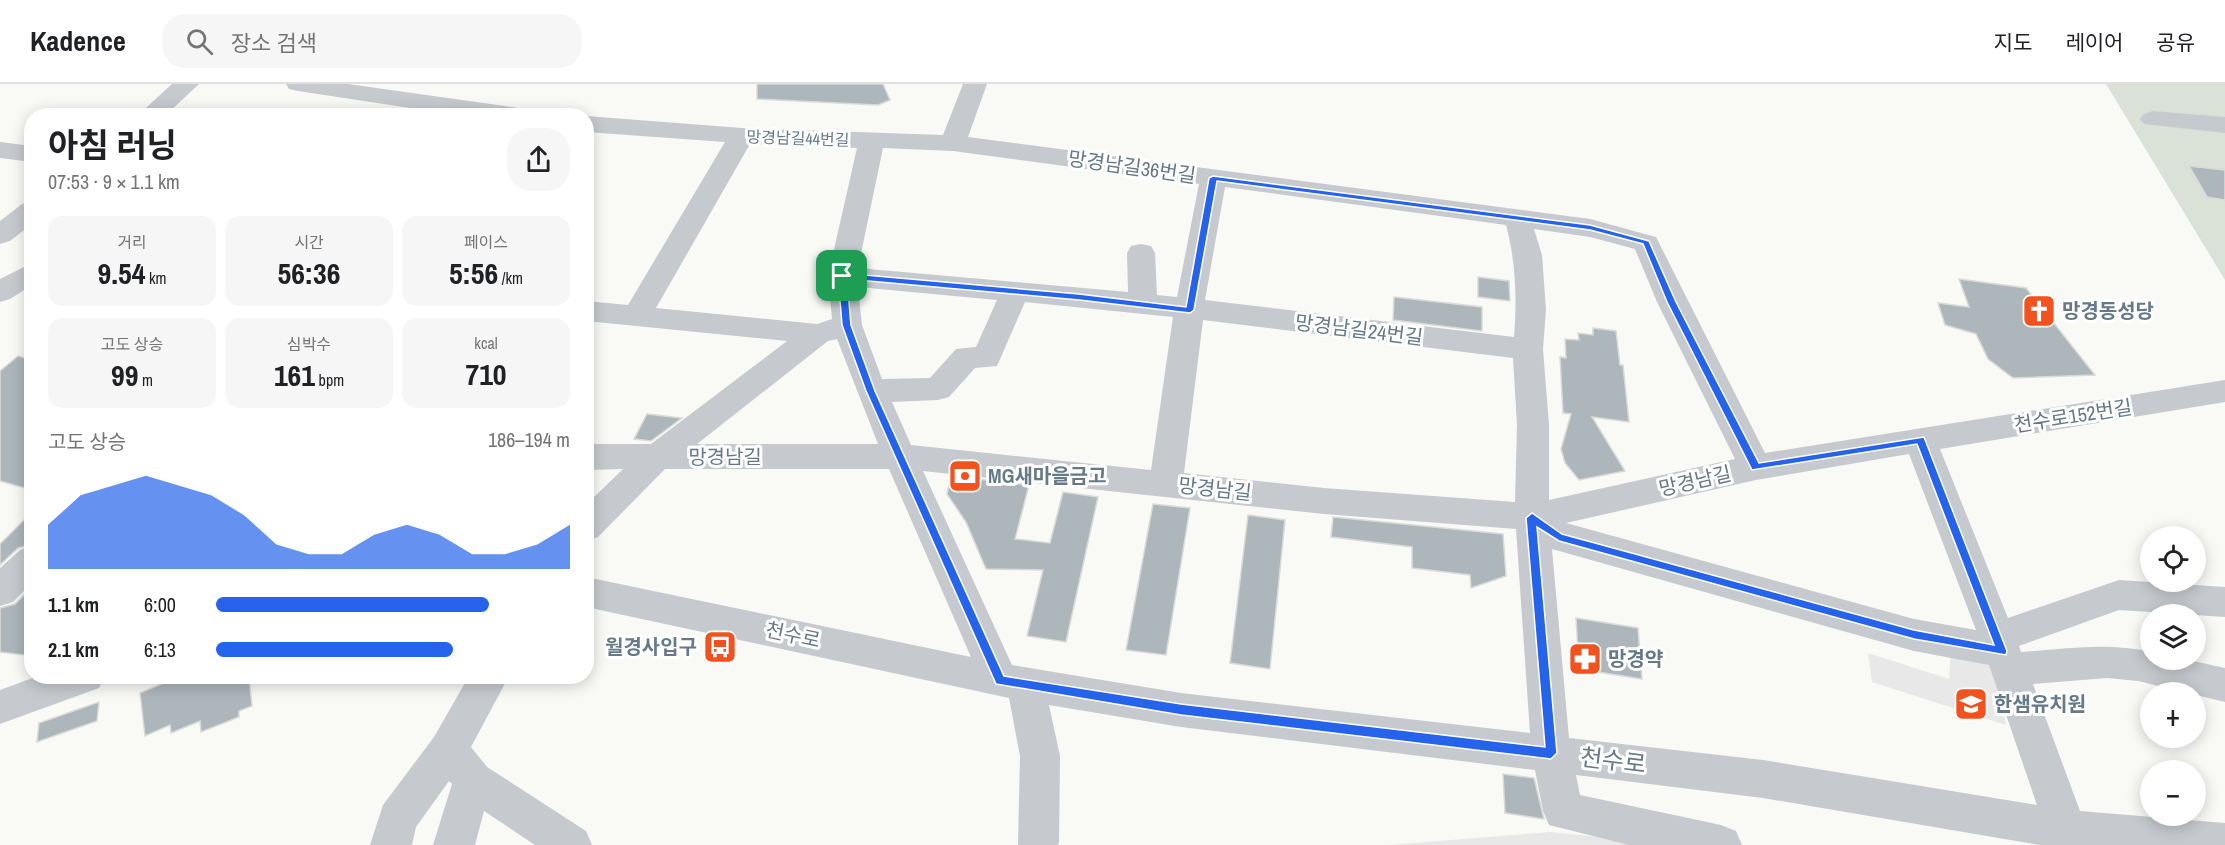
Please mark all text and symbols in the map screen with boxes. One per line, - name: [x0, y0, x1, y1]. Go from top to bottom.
- search box: [162, 14, 582, 68]
- text: Kadence: [30, 22, 126, 60]
- icon: search: [183, 25, 216, 58]
- text: 장소 검색: [231, 28, 317, 58]
- text: 지도: [1994, 28, 2032, 57]
- text: 레이어: [2065, 28, 2123, 57]
- text: 공유: [2156, 28, 2195, 57]
- text: 아침 러닝: [48, 123, 177, 167]
- street label: 망경남길44번길: [746, 125, 850, 151]
- button: share: [507, 128, 570, 191]
- street label: 망경남길36번길: [1066, 144, 1198, 189]
- text: 07:53 · 9 × 1.1 km: [48, 168, 180, 195]
- text: 거리: [117, 231, 147, 253]
- text: 시간: [294, 231, 324, 253]
- text: 페이스: [464, 231, 508, 253]
- pin: [816, 250, 867, 301]
- text: 9.54: [97, 253, 145, 293]
- text: 56:36: [278, 253, 340, 293]
- text: 5:56: [449, 253, 498, 293]
- icon: arrive: [825, 259, 858, 292]
- text: km: [145, 267, 167, 289]
- text: /km: [498, 267, 523, 289]
- church icon: 망경동성당: [2021, 293, 2057, 329]
- place label: 망경동성당: [2062, 297, 2154, 324]
- street label: 망경남길24번길: [1294, 308, 1425, 351]
- text: kcal: [474, 332, 498, 354]
- text: 고도 상승: [101, 333, 163, 355]
- text: 심박수: [287, 333, 331, 355]
- text: 710: [465, 354, 507, 394]
- text: 99: [111, 355, 138, 395]
- text: 161: [274, 355, 315, 395]
- text: m: [138, 369, 153, 391]
- text: bpm: [315, 369, 344, 391]
- street label: 천수로152번길: [2012, 393, 2134, 438]
- text: 186–194 m: [488, 426, 570, 453]
- text: 고도 상승: [48, 428, 126, 455]
- street label: 망경남길: [688, 443, 762, 470]
- bank icon: MG새마을금고: [947, 458, 983, 494]
- street label: 망경남길: [1656, 459, 1734, 502]
- place label: MG새마을금고: [988, 462, 1106, 489]
- street label: 망경남길: [1177, 471, 1253, 506]
- map controls: [2140, 526, 2206, 826]
- button: locate: [2140, 526, 2206, 592]
- text: 1.1 km: [48, 591, 99, 618]
- text: 6:00: [144, 591, 176, 618]
- button: layers: [2140, 604, 2206, 670]
- street label: 천수로: [763, 616, 823, 653]
- bus stop icon: 월경사입구: [702, 629, 738, 665]
- place label: 월경사입구: [605, 633, 697, 660]
- text: 2.1 km: [48, 636, 99, 663]
- text: 6:13: [144, 636, 176, 663]
- pharmacy icon: 망경약: [1567, 641, 1603, 677]
- place label: 망경약: [1608, 645, 1663, 672]
- button: +: [2140, 682, 2206, 748]
- school or university icon: 한샘유치원: [1953, 686, 1989, 722]
- place label: 한샘유치원: [1994, 690, 2086, 717]
- street label: 천수로: [1578, 740, 1648, 780]
- button: −: [2140, 760, 2206, 826]

